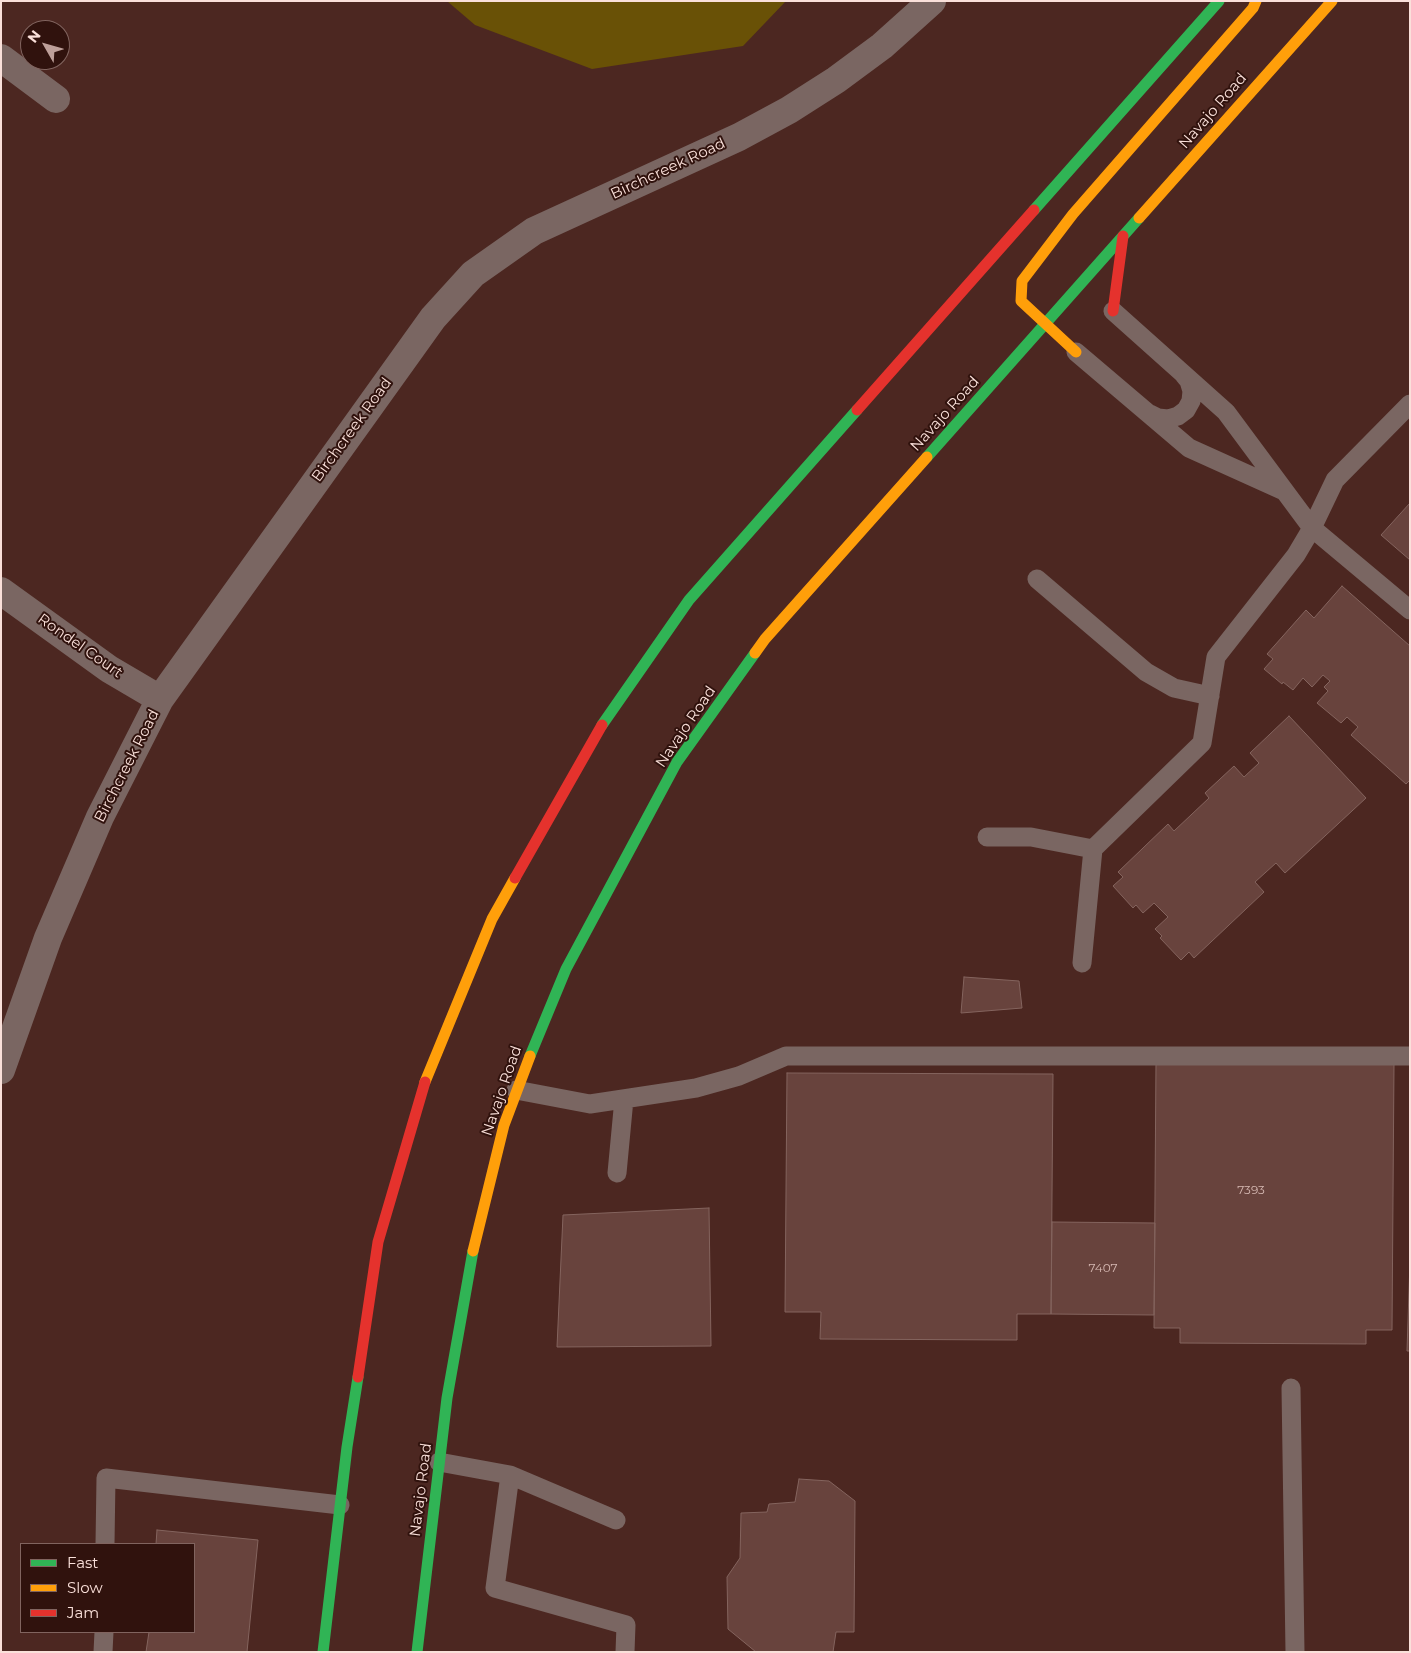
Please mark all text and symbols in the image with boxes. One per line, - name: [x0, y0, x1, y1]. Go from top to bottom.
- north arrow: [20, 20, 70, 70]
- text: N: [23, 26, 45, 46]
- street label: Navajo Road: [1175, 70, 1251, 152]
- street label: Birchcreek Road: [608, 135, 728, 203]
- street label: Navajo Road: [907, 373, 983, 455]
- street label: Birchcreek Road: [308, 374, 396, 486]
- street label: Rondel Court: [34, 610, 126, 682]
- street label: Navajo Road: [652, 683, 720, 771]
- street label: Birchcreek Road: [91, 707, 163, 825]
- street label: Navajo Road: [478, 1044, 526, 1138]
- house number: 7393: [1237, 1183, 1265, 1197]
- house number: 7407: [1088, 1261, 1118, 1275]
- street label: Navajo Road: [406, 1442, 436, 1538]
- legend: [20, 1543, 195, 1633]
- text: Fast: [67, 1553, 98, 1572]
- text: Slow: [67, 1578, 103, 1597]
- text: Jam: [67, 1603, 99, 1622]

